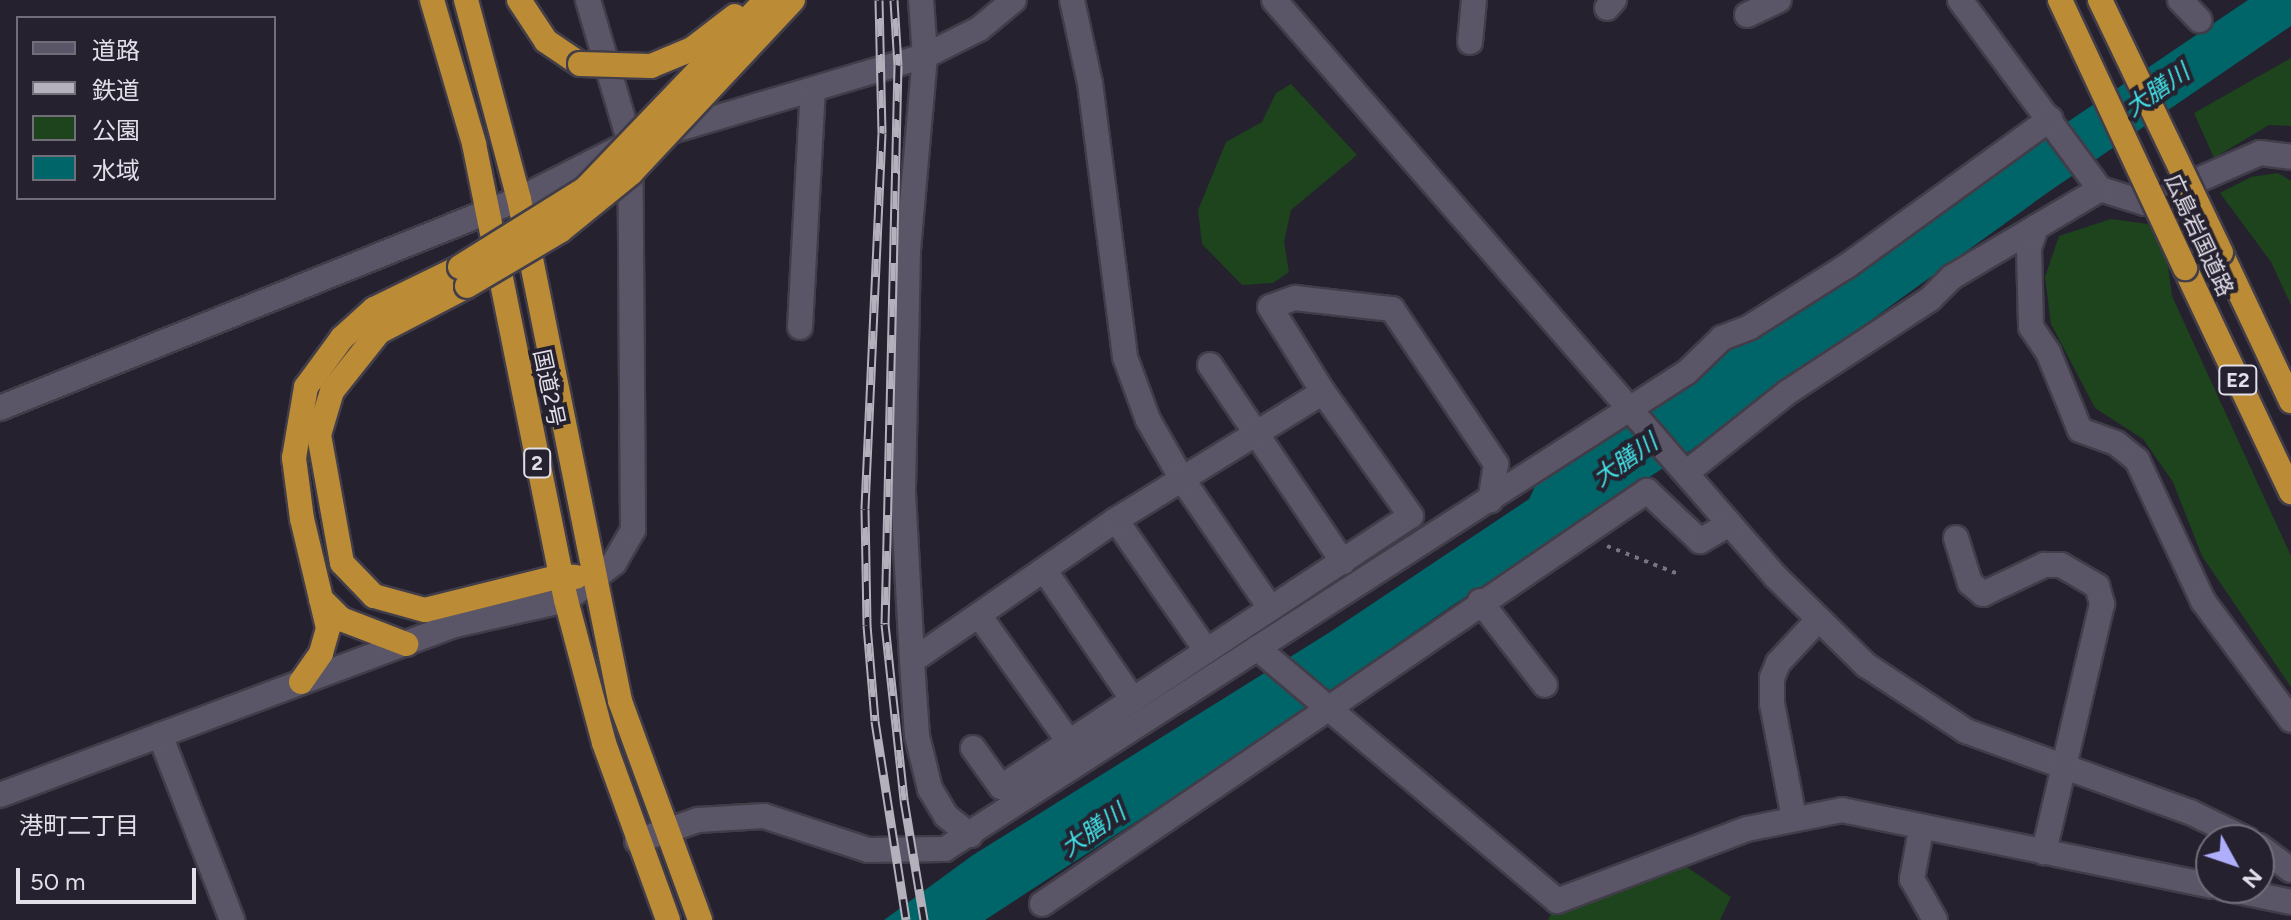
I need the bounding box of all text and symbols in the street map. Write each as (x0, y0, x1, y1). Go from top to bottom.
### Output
legend (16, 16, 276, 200)
text: 道路 (92, 36, 140, 65)
water label: 大膳川 (2119, 58, 2195, 122)
text: 鉄道 (92, 76, 140, 105)
text: 公園 (92, 116, 140, 145)
text: 水域 (92, 156, 140, 185)
street label: 広島岩国道路 (2159, 170, 2239, 300)
street label: 国道2号 (528, 347, 570, 429)
road number: E2 (2218, 364, 2258, 396)
water label: 大膳川 (1587, 428, 1663, 492)
road number: 2 (523, 447, 551, 479)
water label: 大膳川 (1055, 798, 1131, 862)
district label: 港町二丁目 (19, 812, 139, 840)
north arrow (2195, 824, 2275, 904)
scale bar (20, 852, 200, 902)
text: N (2236, 863, 2268, 894)
text: 50 m (30, 867, 86, 896)

